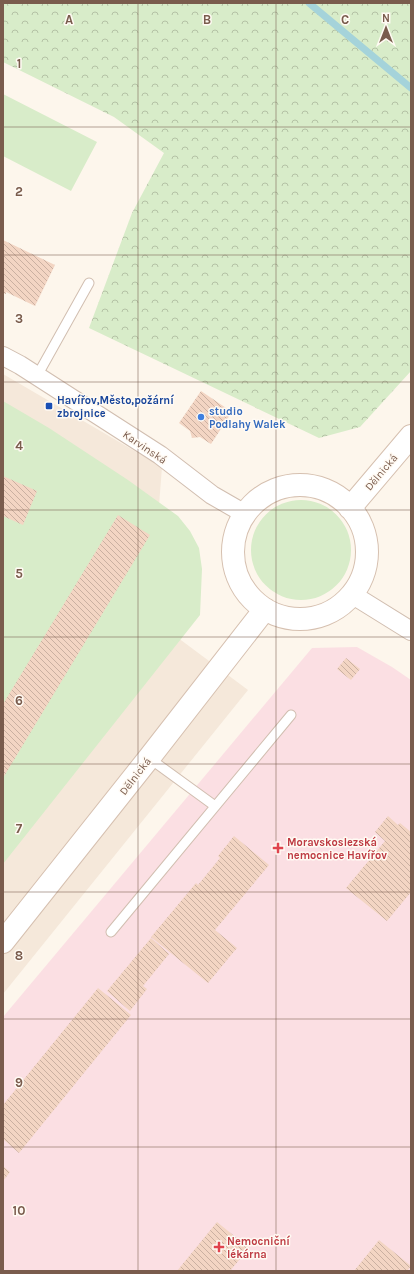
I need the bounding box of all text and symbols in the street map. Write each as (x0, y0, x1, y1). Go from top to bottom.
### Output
north arrow (366, 8, 406, 48)
text: A (65, 12, 73, 27)
text: B (203, 12, 211, 27)
text: C (341, 12, 349, 27)
text: N (382, 12, 390, 25)
text: 1 (17, 56, 21, 71)
text: 2 (15, 184, 23, 199)
text: 3 (15, 311, 23, 326)
place label: Havířov,Město,požární zbrojnice (57, 394, 174, 420)
marker: Havířov,Město,požární zbrojnice (44, 401, 54, 411)
place label: studio Podlahy Walek (209, 405, 286, 431)
marker: studio Podlahy Walek (196, 412, 206, 422)
street label: Karvinská (120, 428, 169, 467)
text: 4 (15, 438, 23, 453)
street label: Dělnická (362, 451, 400, 493)
text: 5 (15, 566, 23, 581)
text: 6 (15, 693, 23, 708)
street label: Dělnická (117, 755, 154, 798)
text: 7 (16, 821, 23, 836)
place label: Moravskoslezská nemocnice Havířov (287, 836, 387, 862)
marker: Moravskoslezská nemocnice Havířov (272, 842, 284, 854)
text: 8 (15, 948, 23, 963)
text: 9 (15, 1075, 23, 1090)
text: 10 (13, 1203, 25, 1218)
place label: Nemocniční lékárna (227, 1235, 290, 1261)
marker: Nemocniční lékárna (214, 1242, 224, 1252)

